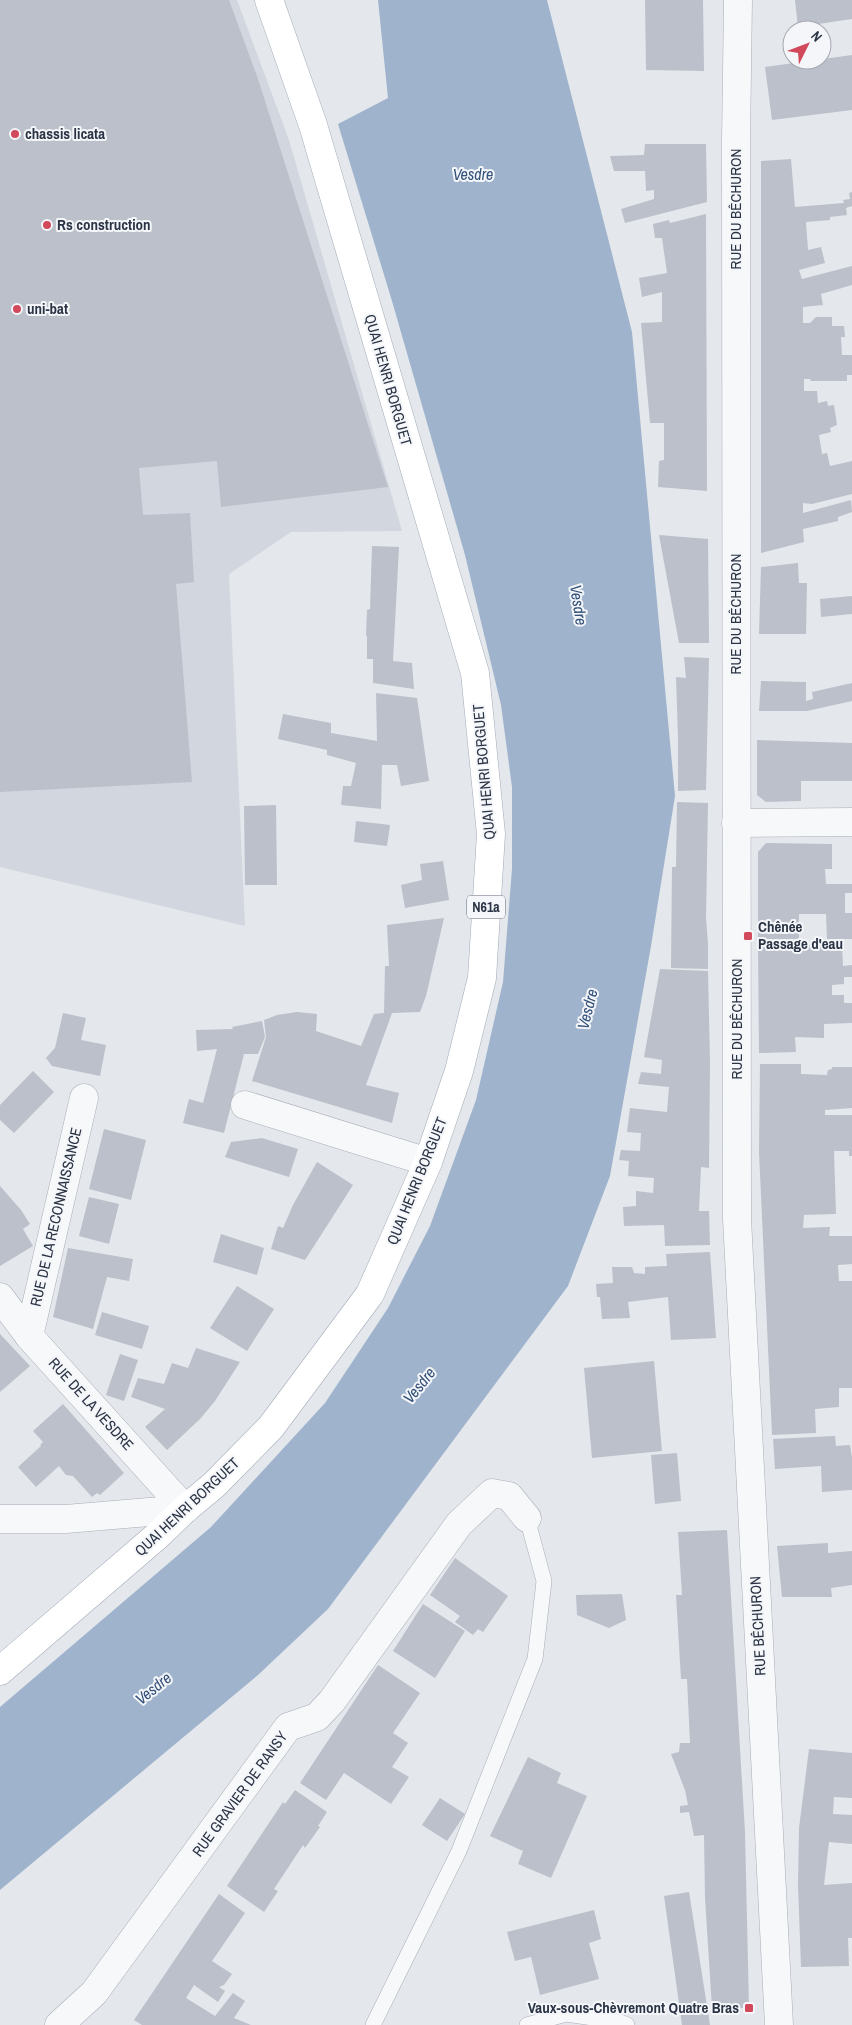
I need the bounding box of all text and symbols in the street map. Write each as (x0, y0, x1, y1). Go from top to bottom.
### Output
north arrow (782, 20, 832, 70)
text: N (807, 27, 826, 45)
place label: chassis licata (25, 123, 105, 144)
marker: chassis licata (9, 128, 21, 140)
street label: RUE DU BÊCHURON (725, 149, 746, 269)
water label: Vesdre (453, 163, 493, 185)
place label: Rs construction (57, 214, 151, 235)
marker: Rs construction (41, 219, 53, 231)
place label: uni-bat (27, 298, 68, 319)
marker: uni-bat (11, 303, 23, 315)
street label: QUAI HENRI BORGUET (360, 312, 417, 449)
street label: RUE DU BÊCHURON (725, 554, 746, 674)
water label: Vesdre (565, 583, 593, 627)
street label: QUAI HENRI BORGUET (467, 703, 500, 841)
road number: N61a (467, 896, 505, 919)
place label: Chênée Passage d'eau (758, 916, 843, 954)
marker: Chênée Passage d'eau (742, 930, 754, 942)
street label: RUE DU BÊCHURON (726, 959, 747, 1079)
water label: Vesdre (571, 987, 603, 1031)
street label: QUAI HENRI BORGUET (381, 1113, 452, 1248)
street label: RUE DE LA RECONNAISSANCE (25, 1125, 86, 1308)
street label: RUE DE LA VESDRE (44, 1353, 139, 1455)
water label: Vesdre (398, 1362, 440, 1408)
street label: QUAI HENRI BORGUET (130, 1452, 244, 1561)
street label: RUE BÊCHURON (744, 1576, 771, 1676)
water label: Vesdre (130, 1667, 176, 1709)
street label: RUE GRAVIER DE RANSY (187, 1726, 293, 1861)
place label: Vaux-sous-Chèvremont Quatre Bras (528, 1997, 739, 2018)
marker: Vaux-sous-Chèvremont Quatre Bras (743, 2002, 755, 2014)

